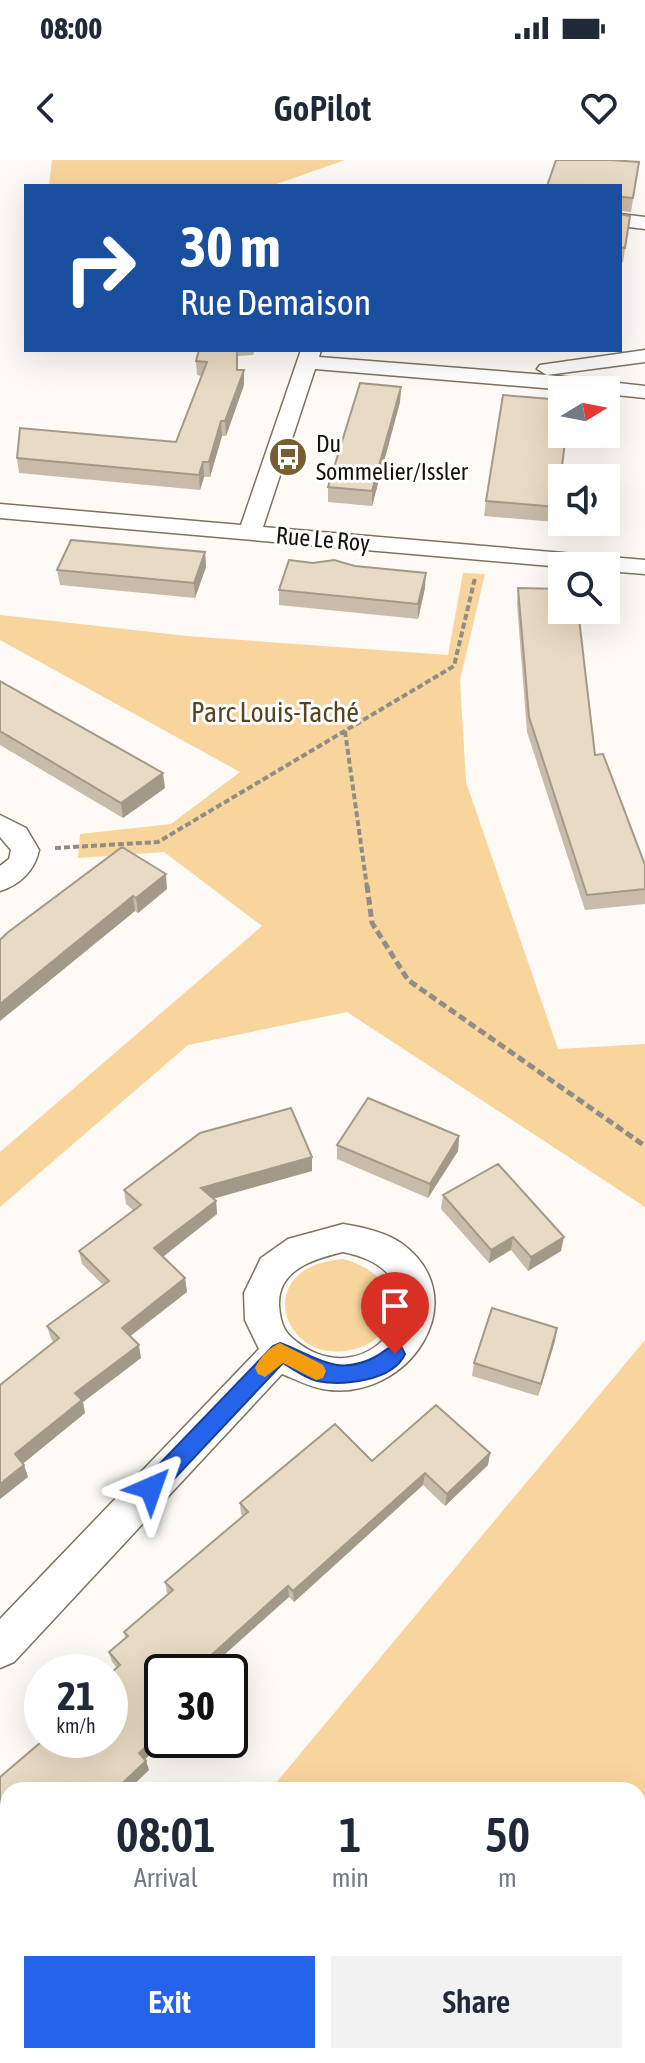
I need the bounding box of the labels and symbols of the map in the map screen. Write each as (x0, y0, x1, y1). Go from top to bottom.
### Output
north arrow (548, 376, 620, 448)
place label: Du Sommelier/Issler (316, 430, 469, 485)
bus stop icon: Du Sommelier/Issler (267, 436, 309, 478)
street label: Rue Le Roy (275, 521, 371, 557)
park label: Parc Louis-Taché (191, 696, 359, 728)
pin (361, 1272, 429, 1354)
position arrow (109, 1446, 193, 1530)
speed limit sign: 30 (144, 1654, 248, 1758)

